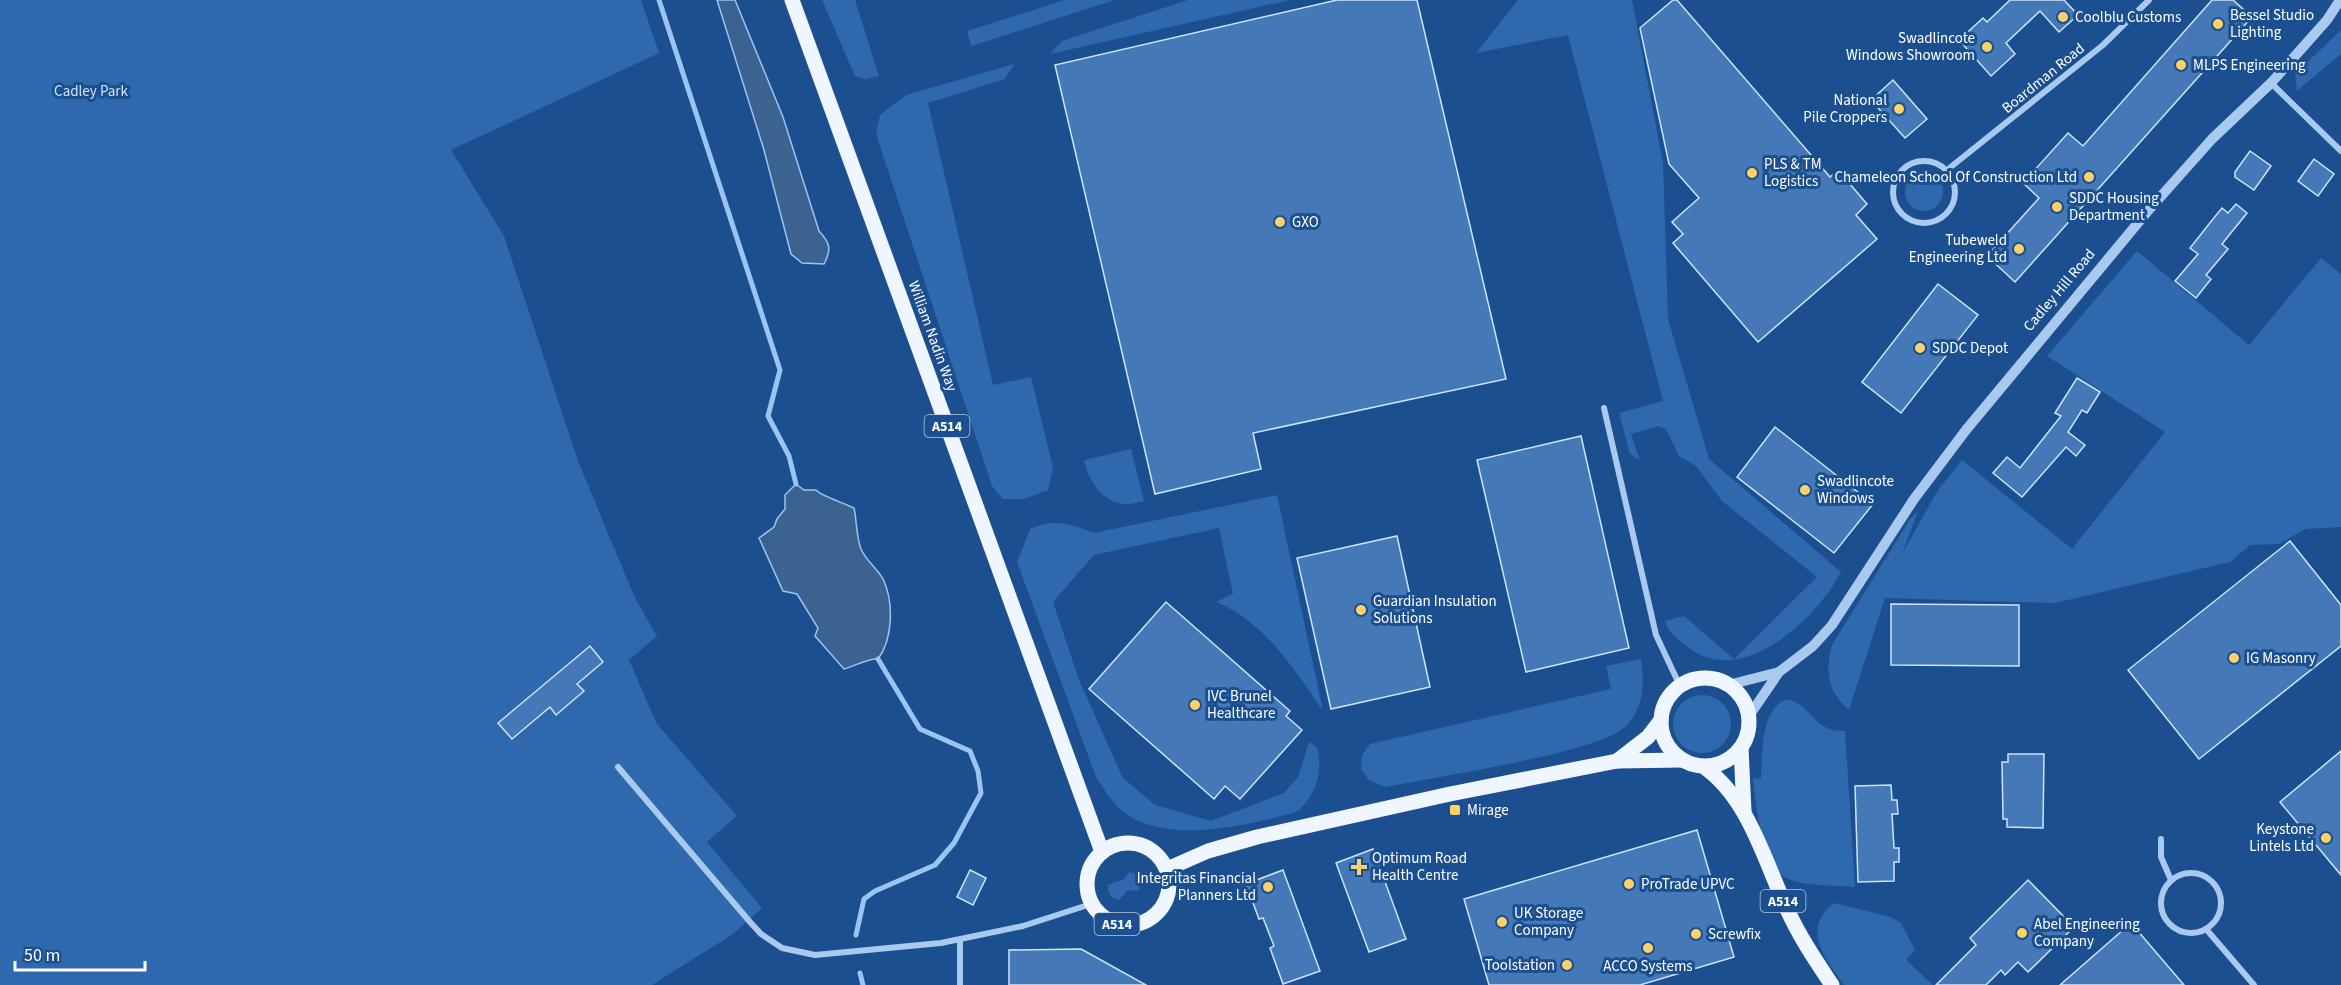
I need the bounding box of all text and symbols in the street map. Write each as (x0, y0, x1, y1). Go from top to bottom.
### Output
place label: Bessel Studio Lighting (2230, 5, 2314, 43)
place label: Coolblu Customs (2075, 7, 2181, 28)
marker: Coolblu Customs (2056, 10, 2070, 24)
marker: Bessel Studio Lighting (2211, 17, 2225, 31)
place label: Swadlincote Windows Showroom (1846, 28, 1975, 66)
street label: Boardman Road (1997, 38, 2089, 118)
marker: Swadlincote Windows Showroom (1980, 40, 1994, 54)
place label: MLPS Engineering (2193, 55, 2306, 76)
marker: MLPS Engineering (2174, 58, 2188, 72)
park label: Cadley Park (54, 81, 128, 102)
place label: National Pile Croppers (1803, 90, 1887, 128)
marker: National Pile Croppers (1892, 102, 1906, 116)
place label: PLS & TM Logistics (1764, 154, 1822, 192)
marker: PLS & TM Logistics (1745, 166, 1759, 180)
place label: Chameleon School Of Construction Ltd (1835, 167, 2077, 188)
marker: Chameleon School Of Construction Ltd (2082, 170, 2096, 184)
place label: SDDC Housing Department (2069, 188, 2159, 226)
marker: SDDC Housing Department (2050, 200, 2064, 214)
place label: GXO (1292, 212, 1319, 233)
marker: GXO (1273, 215, 1287, 229)
place label: Tubeweld Engineering Ltd (1909, 230, 2007, 268)
marker: Tubeweld Engineering Ltd (2012, 242, 2026, 256)
street label: Cadley Hill Road (2019, 244, 2100, 336)
street label: William Nadin Way (903, 278, 962, 394)
place label: SDDC Depot (1932, 338, 2008, 359)
marker: SDDC Depot (1913, 341, 1927, 355)
road number: A514 (924, 415, 970, 437)
place label: Swadlincote Windows (1817, 471, 1894, 509)
marker: Swadlincote Windows (1798, 483, 1812, 497)
place label: Guardian Insulation Solutions (1373, 591, 1497, 629)
marker: Guardian Insulation Solutions (1354, 603, 1368, 617)
place label: IG Masonry (2246, 648, 2316, 669)
marker: IG Masonry (2227, 651, 2241, 665)
place label: IVC Brunel Healthcare (1207, 686, 1275, 724)
marker: IVC Brunel Healthcare (1188, 698, 1202, 712)
place label: Mirage (1467, 800, 1509, 821)
marker: Mirage (1448, 803, 1462, 817)
place label: Keystone Lintels Ltd (2249, 819, 2314, 857)
marker: Keystone Lintels Ltd (2319, 831, 2333, 845)
place label: Optimum Road Health Centre (1372, 848, 1467, 886)
marker: Optimum Road Health Centre (1350, 858, 1368, 876)
place label: Integritas Financial Planners Ltd (1137, 868, 1256, 906)
place label: ProTrade UPVC (1641, 874, 1735, 895)
marker: ProTrade UPVC (1622, 877, 1636, 891)
marker: Integritas Financial Planners Ltd (1261, 880, 1275, 894)
road number: A514 (1760, 890, 1806, 912)
place label: UK Storage Company (1514, 903, 1583, 941)
road number: A514 (1094, 913, 1140, 935)
place label: Abel Engineering Company (2034, 914, 2140, 952)
marker: UK Storage Company (1495, 915, 1509, 929)
place label: Screwfix (1708, 924, 1761, 945)
marker: Abel Engineering Company (2015, 926, 2029, 940)
marker: Screwfix (1689, 927, 1703, 941)
scale bar (15, 934, 146, 972)
marker: ACCO Systems (1641, 941, 1655, 955)
text: 50 m (24, 943, 60, 968)
place label: Toolstation (1485, 955, 1555, 976)
place label: ACCO Systems (1603, 956, 1693, 977)
marker: Toolstation (1560, 958, 1574, 972)

